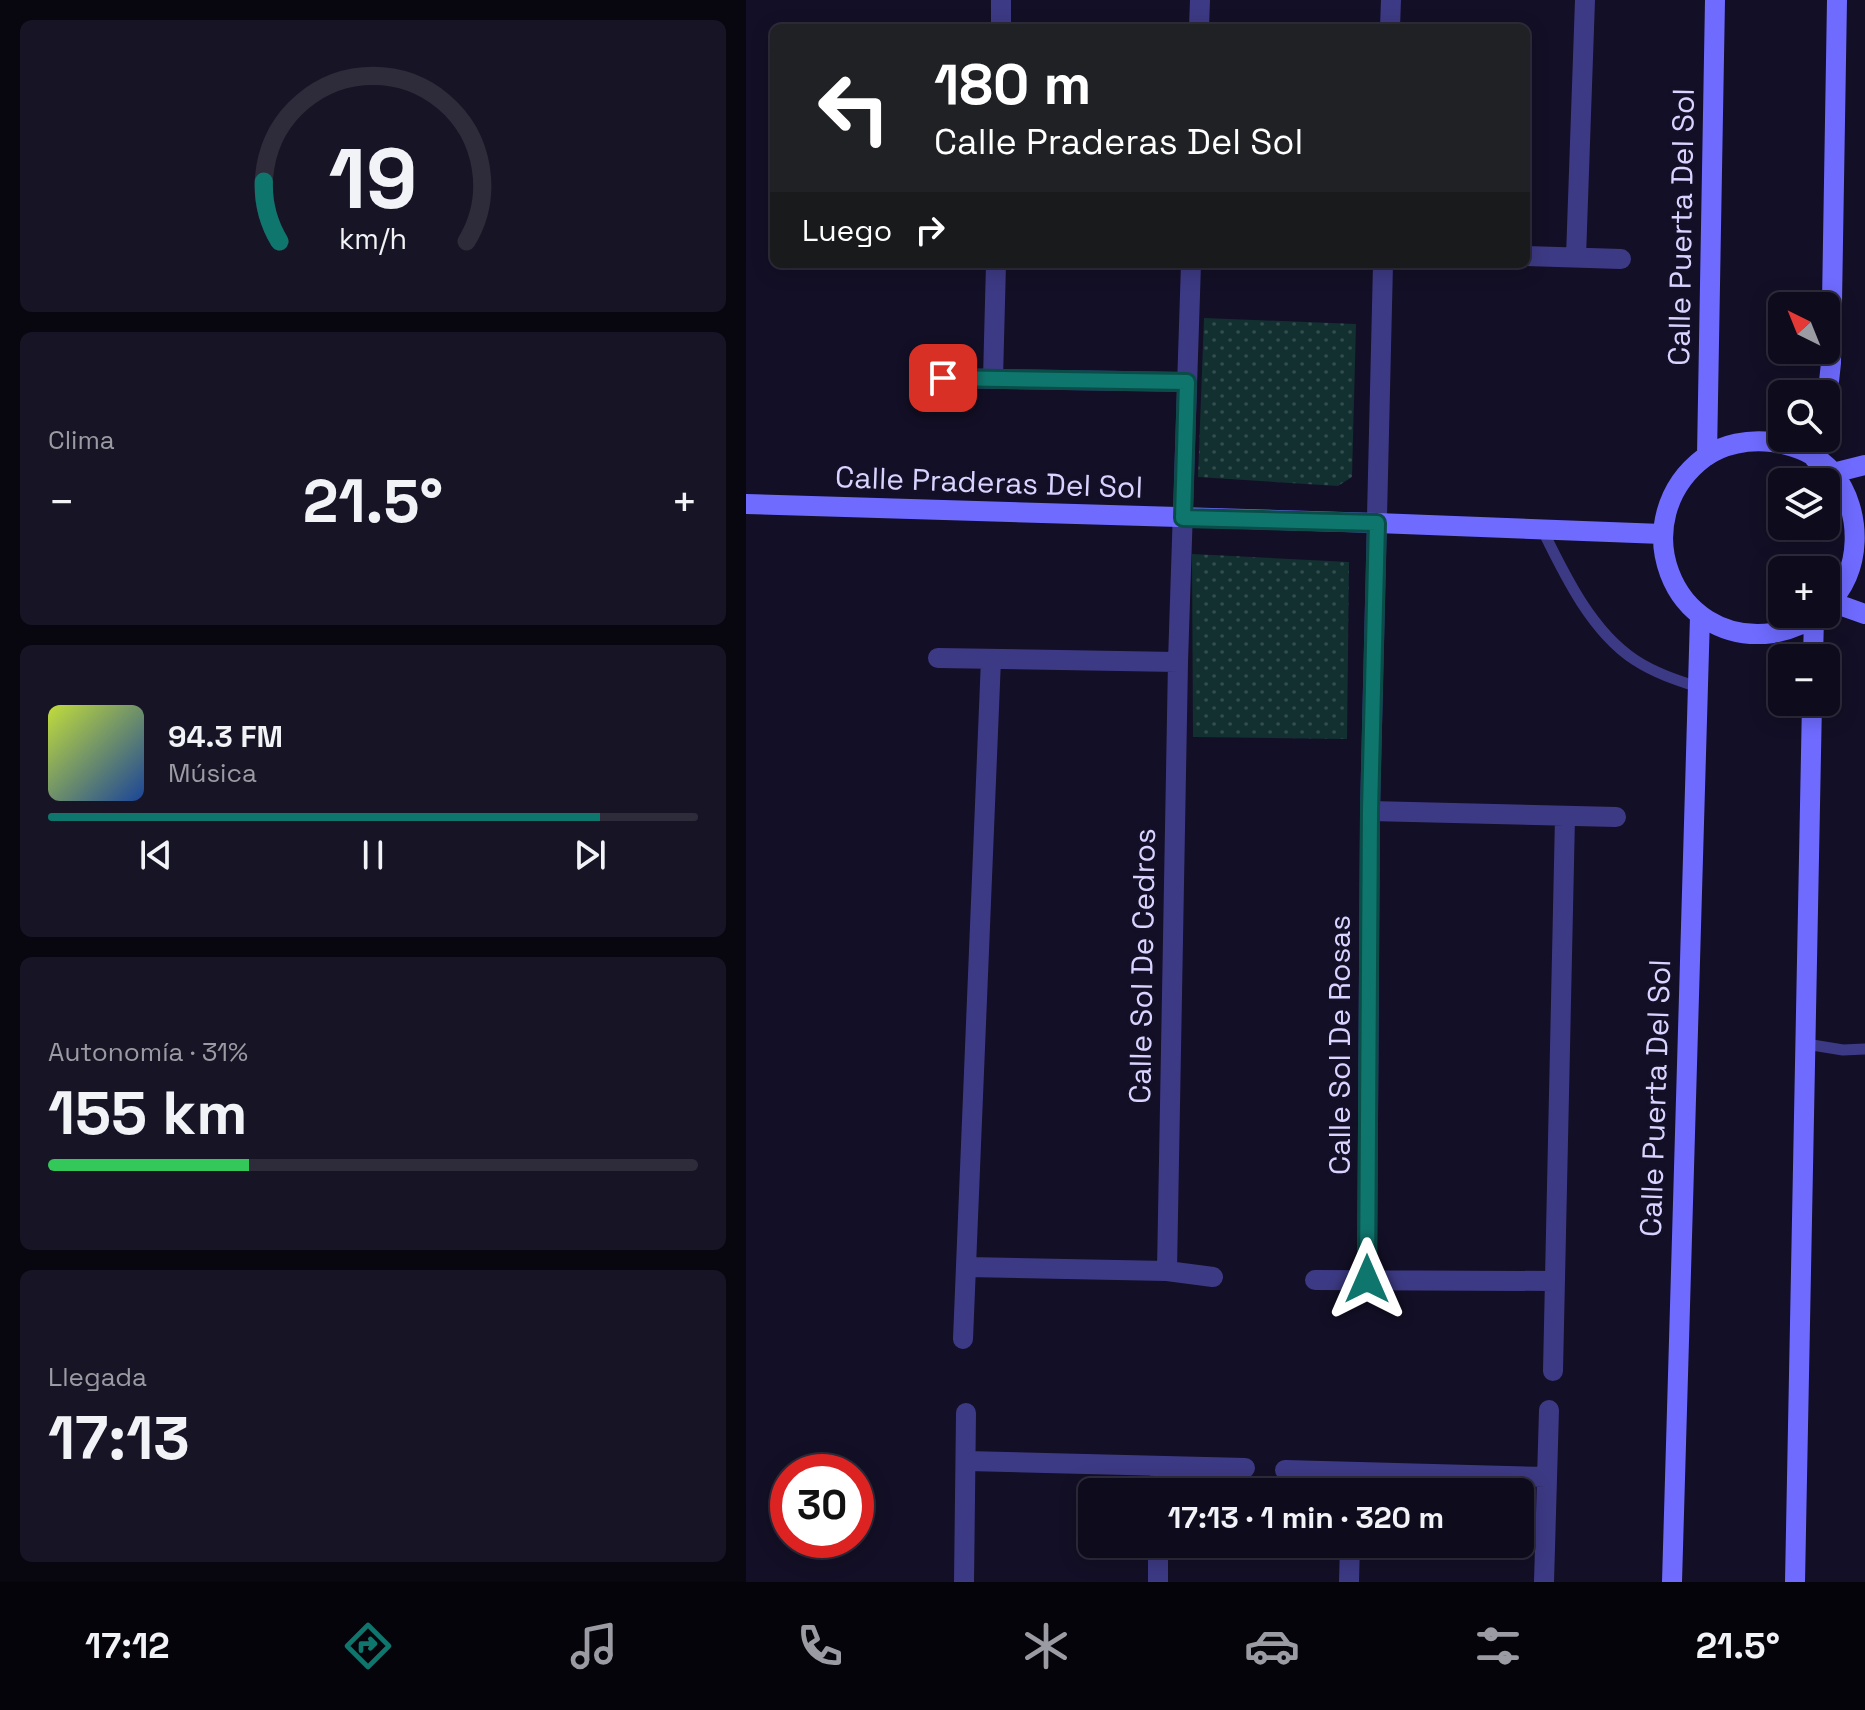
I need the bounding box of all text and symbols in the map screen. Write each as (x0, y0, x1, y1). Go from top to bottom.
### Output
text: 180 m (934, 49, 1091, 120)
icon: left (802, 56, 906, 160)
street label: Calle Puerta Del Sol (1659, 88, 1703, 366)
text: Calle Praderas Del Sol (934, 119, 1303, 165)
text: 19 (328, 126, 418, 232)
icon: right (908, 208, 952, 252)
text: Luego (802, 211, 892, 250)
text: km/h (339, 221, 407, 257)
north arrow (1768, 292, 1840, 364)
map controls (1768, 292, 1840, 716)
pin (909, 344, 977, 412)
icon: arrive (921, 356, 965, 400)
button: search (1768, 380, 1840, 452)
text: Clima (48, 423, 115, 457)
street label: Calle Praderas Del Sol (834, 457, 1144, 507)
text: 21.5° (303, 463, 443, 540)
button: layers (1768, 468, 1840, 540)
text: − (48, 474, 75, 530)
text: + (671, 474, 698, 530)
button: + (1768, 556, 1840, 628)
button: − (1768, 644, 1840, 716)
text: 94.3 FM (168, 717, 283, 756)
text: Música (168, 756, 257, 790)
street label: Calle Sol De Cedros (1120, 828, 1164, 1104)
icon: previous (134, 833, 178, 877)
icon: pause (351, 833, 395, 877)
icon: next (568, 833, 612, 877)
street label: Calle Sol De Rosas (1320, 915, 1359, 1175)
street label: Calle Puerta Del Sol (1631, 959, 1679, 1237)
text: Autonomía · 31% (48, 1035, 248, 1069)
text: 155 km (48, 1075, 247, 1152)
position arrow (1325, 1237, 1409, 1321)
text: Llegada (48, 1360, 147, 1394)
text: 17:13 (48, 1400, 190, 1477)
speed limit sign: 30 (770, 1454, 874, 1558)
text: 17:13 · 1 min · 320 m (1168, 1498, 1444, 1537)
icon: directions (340, 1618, 396, 1674)
icon: music (566, 1618, 622, 1674)
icon: phone (792, 1618, 848, 1674)
icon: climate (1018, 1618, 1074, 1674)
icon: car (1244, 1618, 1300, 1674)
icon: filters (1470, 1618, 1526, 1674)
text: 17:12 (85, 1623, 170, 1669)
text: 21.5° (1696, 1623, 1780, 1669)

